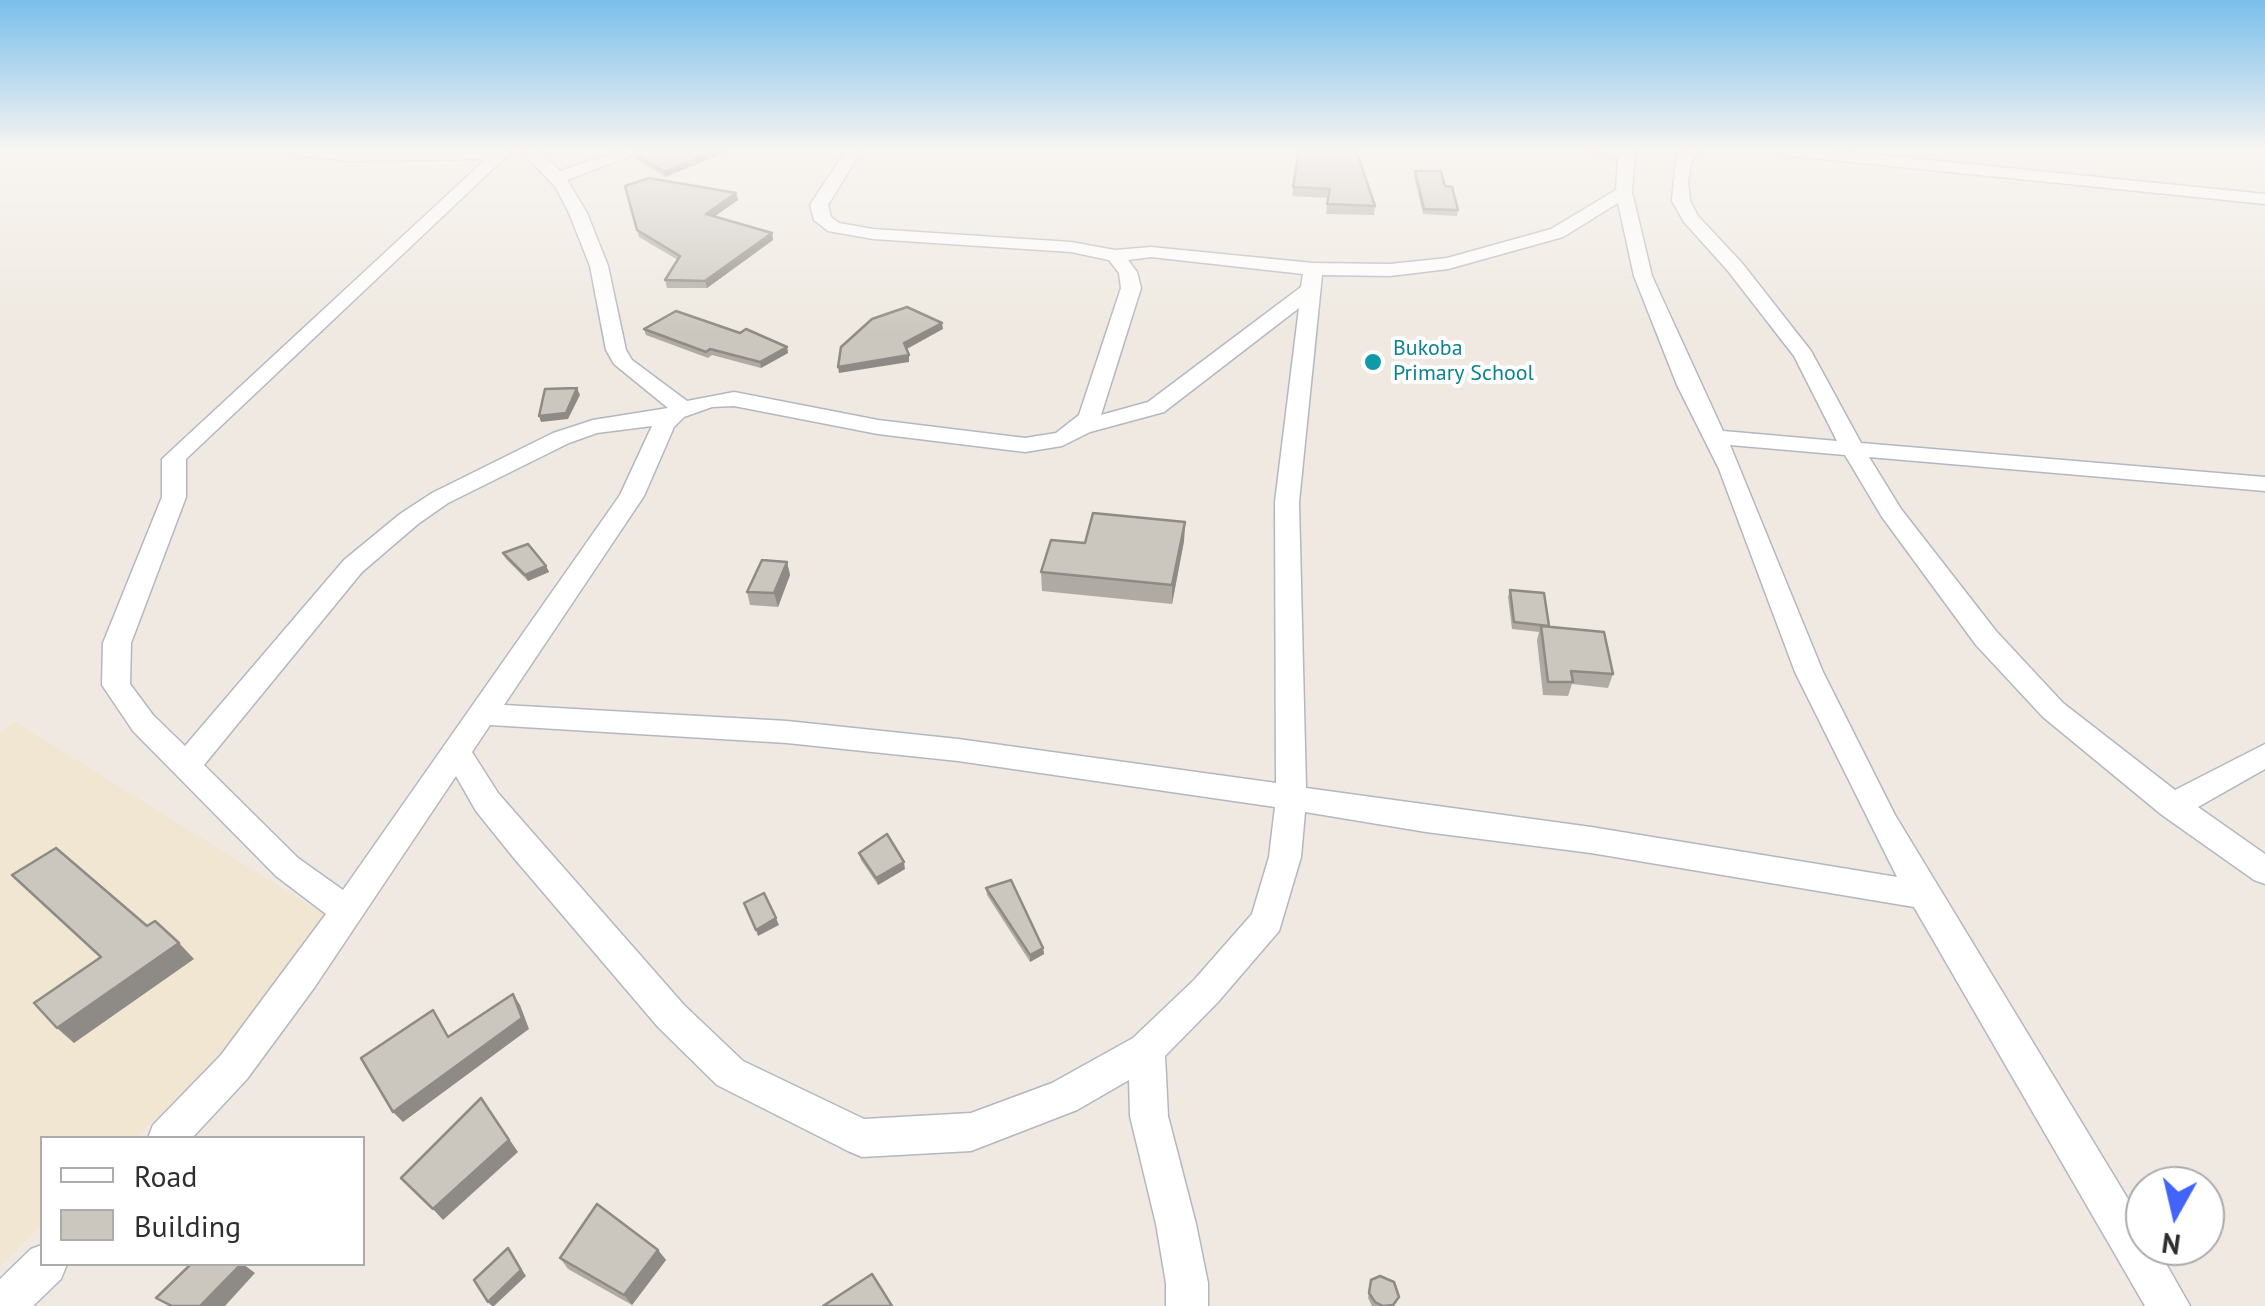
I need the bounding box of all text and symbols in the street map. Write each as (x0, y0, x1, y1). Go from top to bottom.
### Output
place label: Bukoba Primary School (1393, 336, 1534, 388)
marker: Bukoba Primary School (1362, 351, 1384, 373)
legend (40, 1136, 365, 1266)
text: Road (134, 1156, 198, 1195)
north arrow (2125, 1166, 2225, 1266)
text: Building (134, 1206, 241, 1245)
text: N (2159, 1225, 2183, 1264)

